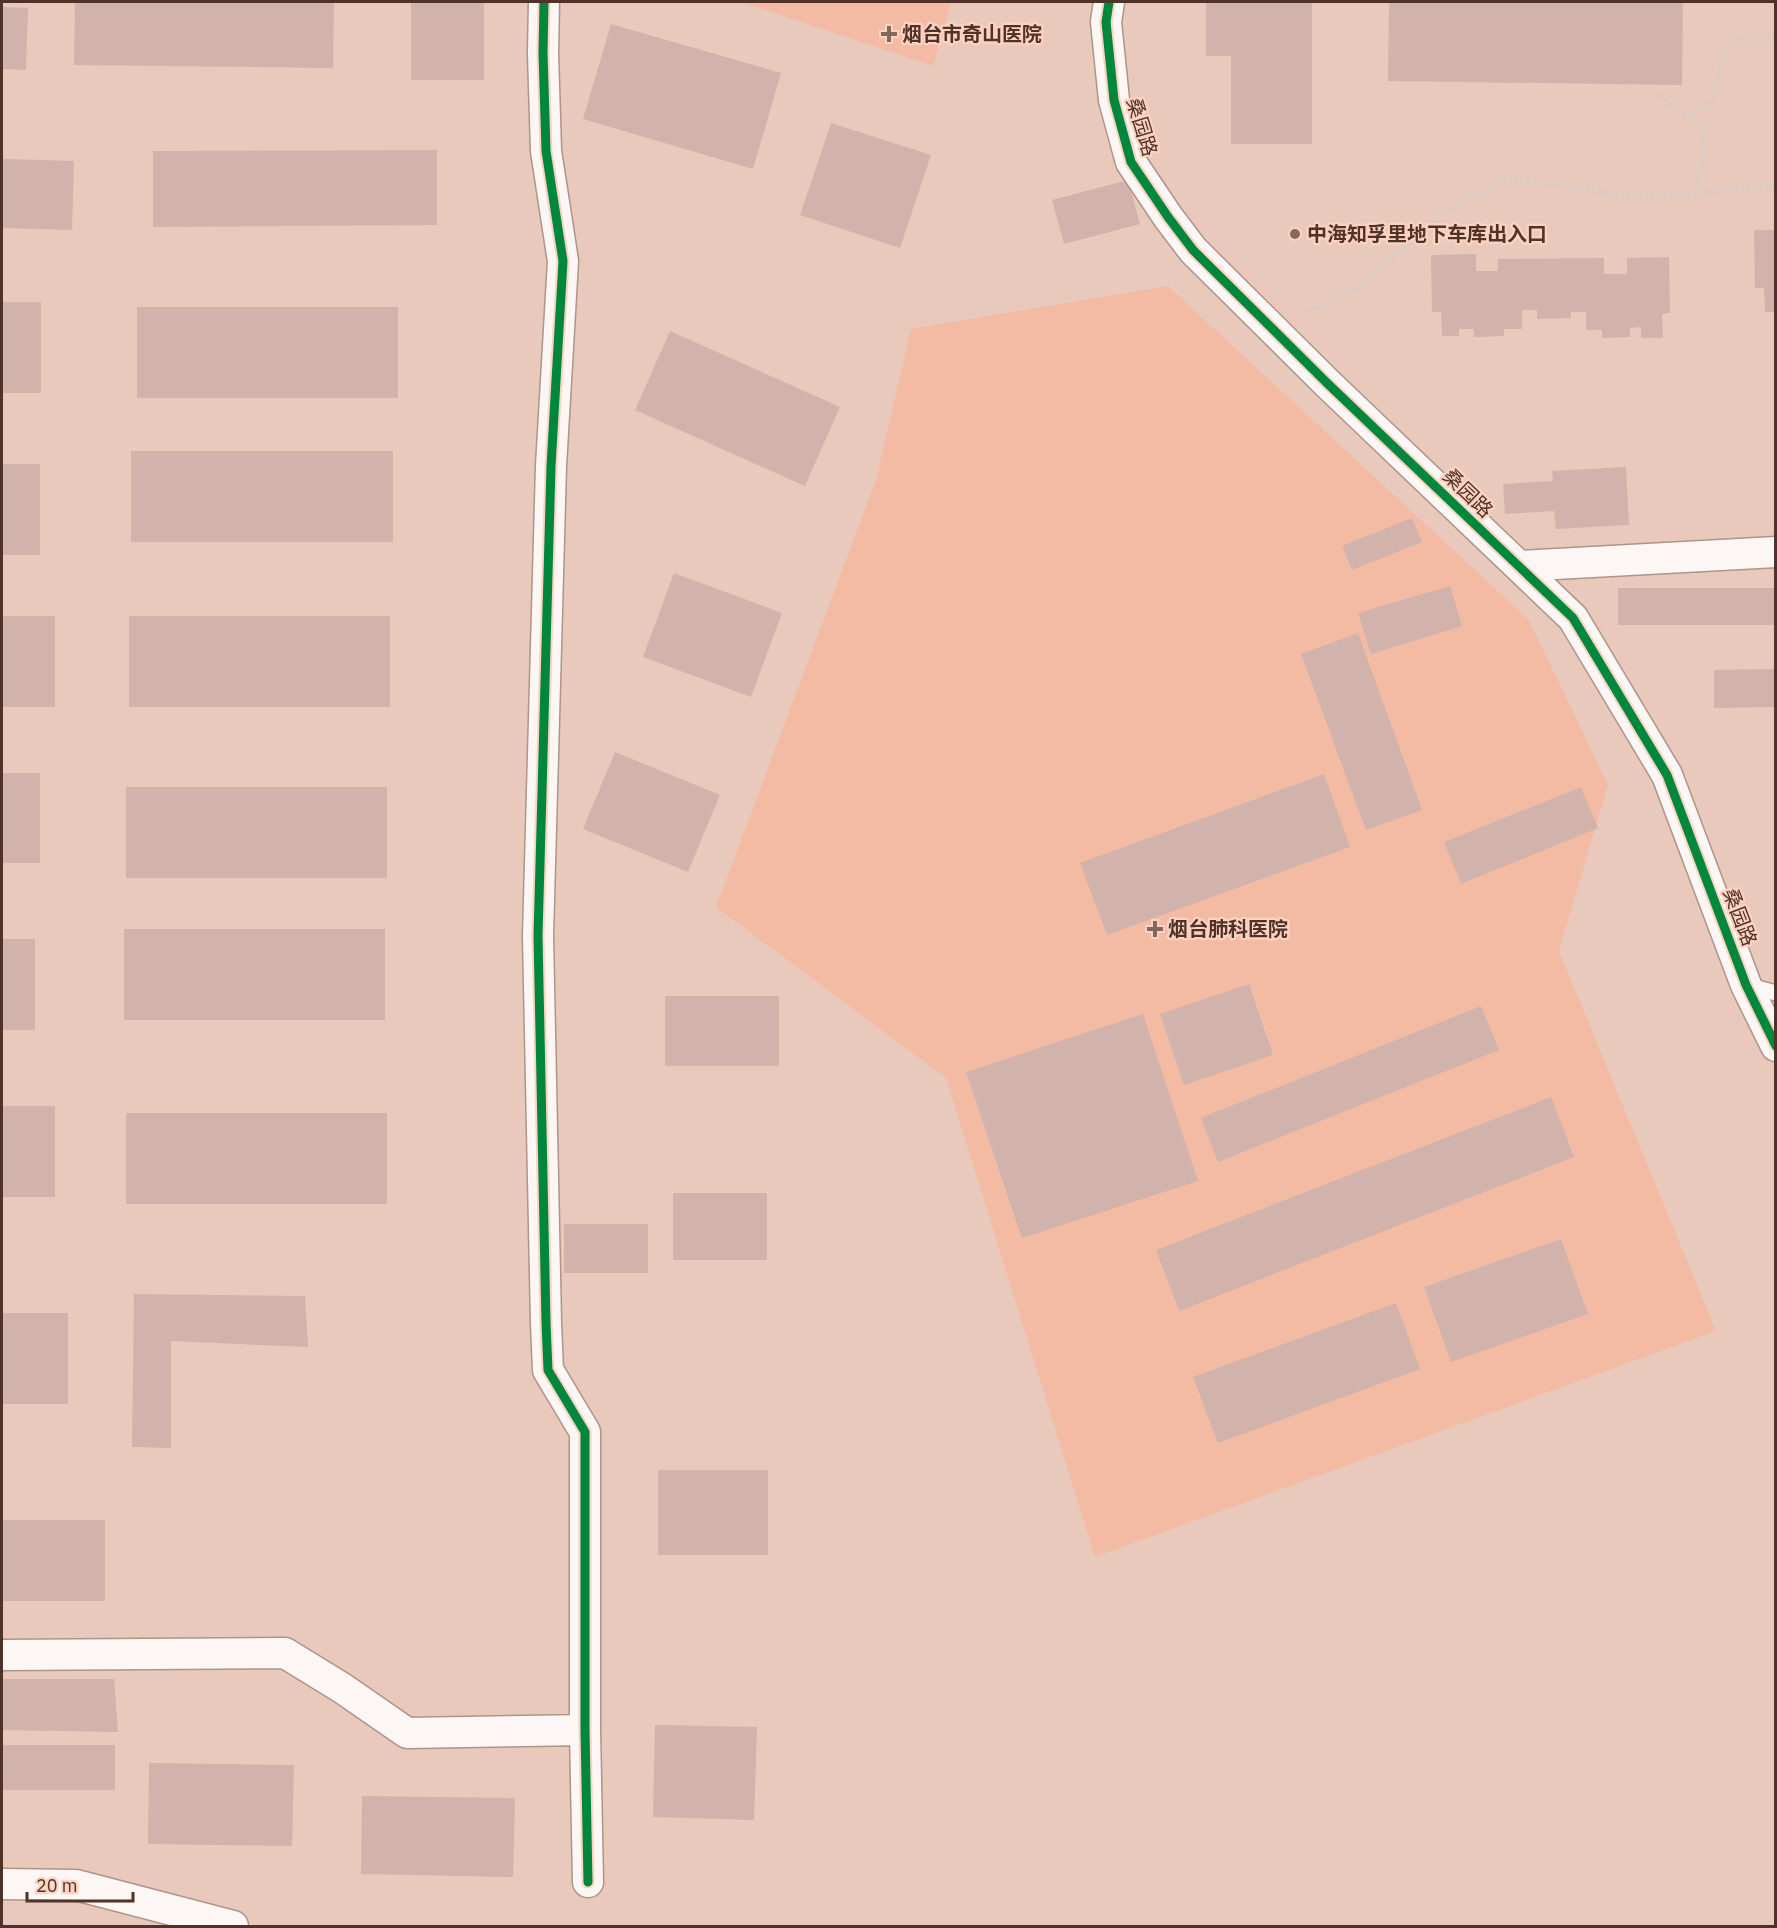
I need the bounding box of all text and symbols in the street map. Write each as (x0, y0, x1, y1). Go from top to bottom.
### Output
place label: 烟台市奇山医院 (902, 20, 1042, 47)
marker: 烟台市奇山医院 (880, 25, 898, 43)
street label: 桑园路 (1121, 94, 1164, 159)
place label: 中海知孚里地下车库出入口 (1307, 220, 1547, 247)
marker: 中海知孚里地下车库出入口 (1288, 227, 1302, 241)
street label: 桑园路 (1437, 462, 1499, 523)
street label: 桑园路 (1717, 884, 1764, 950)
place label: 烟台肺科医院 (1168, 915, 1288, 942)
marker: 烟台肺科医院 (1146, 920, 1164, 938)
scale bar (27, 1865, 134, 1903)
text: 20 m (36, 1874, 78, 1897)

